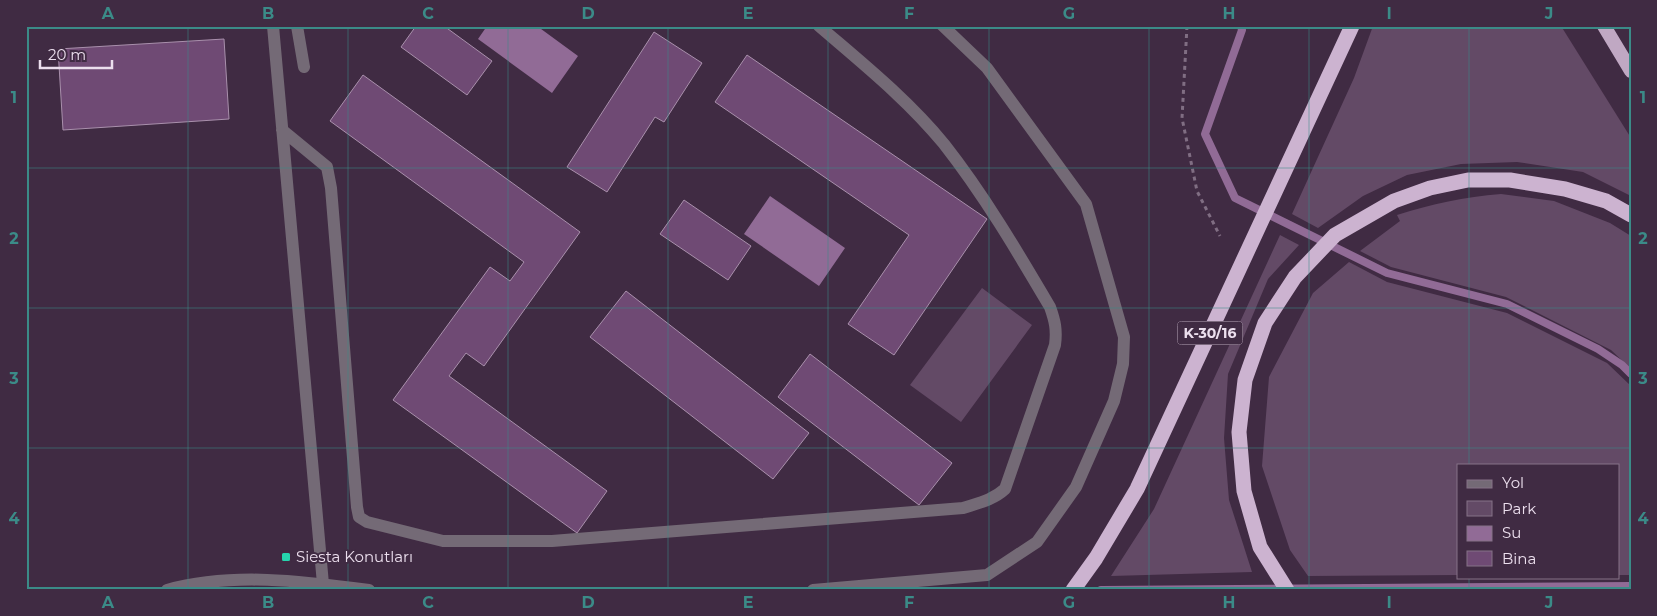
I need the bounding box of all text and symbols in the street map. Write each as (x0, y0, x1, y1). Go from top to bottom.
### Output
text: A (101, 4, 115, 23)
text: B (262, 4, 274, 23)
text: C (422, 4, 434, 23)
text: D (581, 4, 595, 23)
text: E (743, 4, 753, 23)
text: F (904, 4, 914, 23)
text: G (1063, 4, 1075, 23)
text: H (1223, 4, 1235, 23)
text: I (1386, 4, 1392, 23)
text: J (1544, 4, 1553, 23)
scale bar (40, 38, 112, 70)
text: 20 m (48, 45, 86, 64)
text: 1 (11, 88, 17, 107)
text: 1 (1640, 88, 1646, 107)
text: 2 (9, 229, 19, 248)
text: 2 (1638, 229, 1648, 248)
road number: K-30/16 (1178, 322, 1242, 344)
text: 3 (8, 369, 19, 388)
text: 3 (1637, 369, 1648, 388)
legend (1457, 464, 1620, 578)
text: Yol (1502, 473, 1524, 492)
text: Park (1502, 499, 1536, 518)
text: 4 (8, 509, 20, 528)
text: 4 (1637, 509, 1649, 528)
text: Su (1502, 523, 1521, 542)
place label: Siesta Konutları (296, 547, 413, 566)
text: Bina (1502, 549, 1536, 568)
marker: Siesta Konutları (280, 551, 292, 563)
text: A (101, 593, 115, 612)
text: B (262, 593, 274, 612)
text: C (422, 593, 434, 612)
text: D (581, 593, 595, 612)
text: E (743, 593, 753, 612)
text: F (904, 593, 914, 612)
text: G (1063, 593, 1075, 612)
text: H (1223, 593, 1235, 612)
text: I (1386, 593, 1392, 612)
text: J (1544, 593, 1553, 612)

